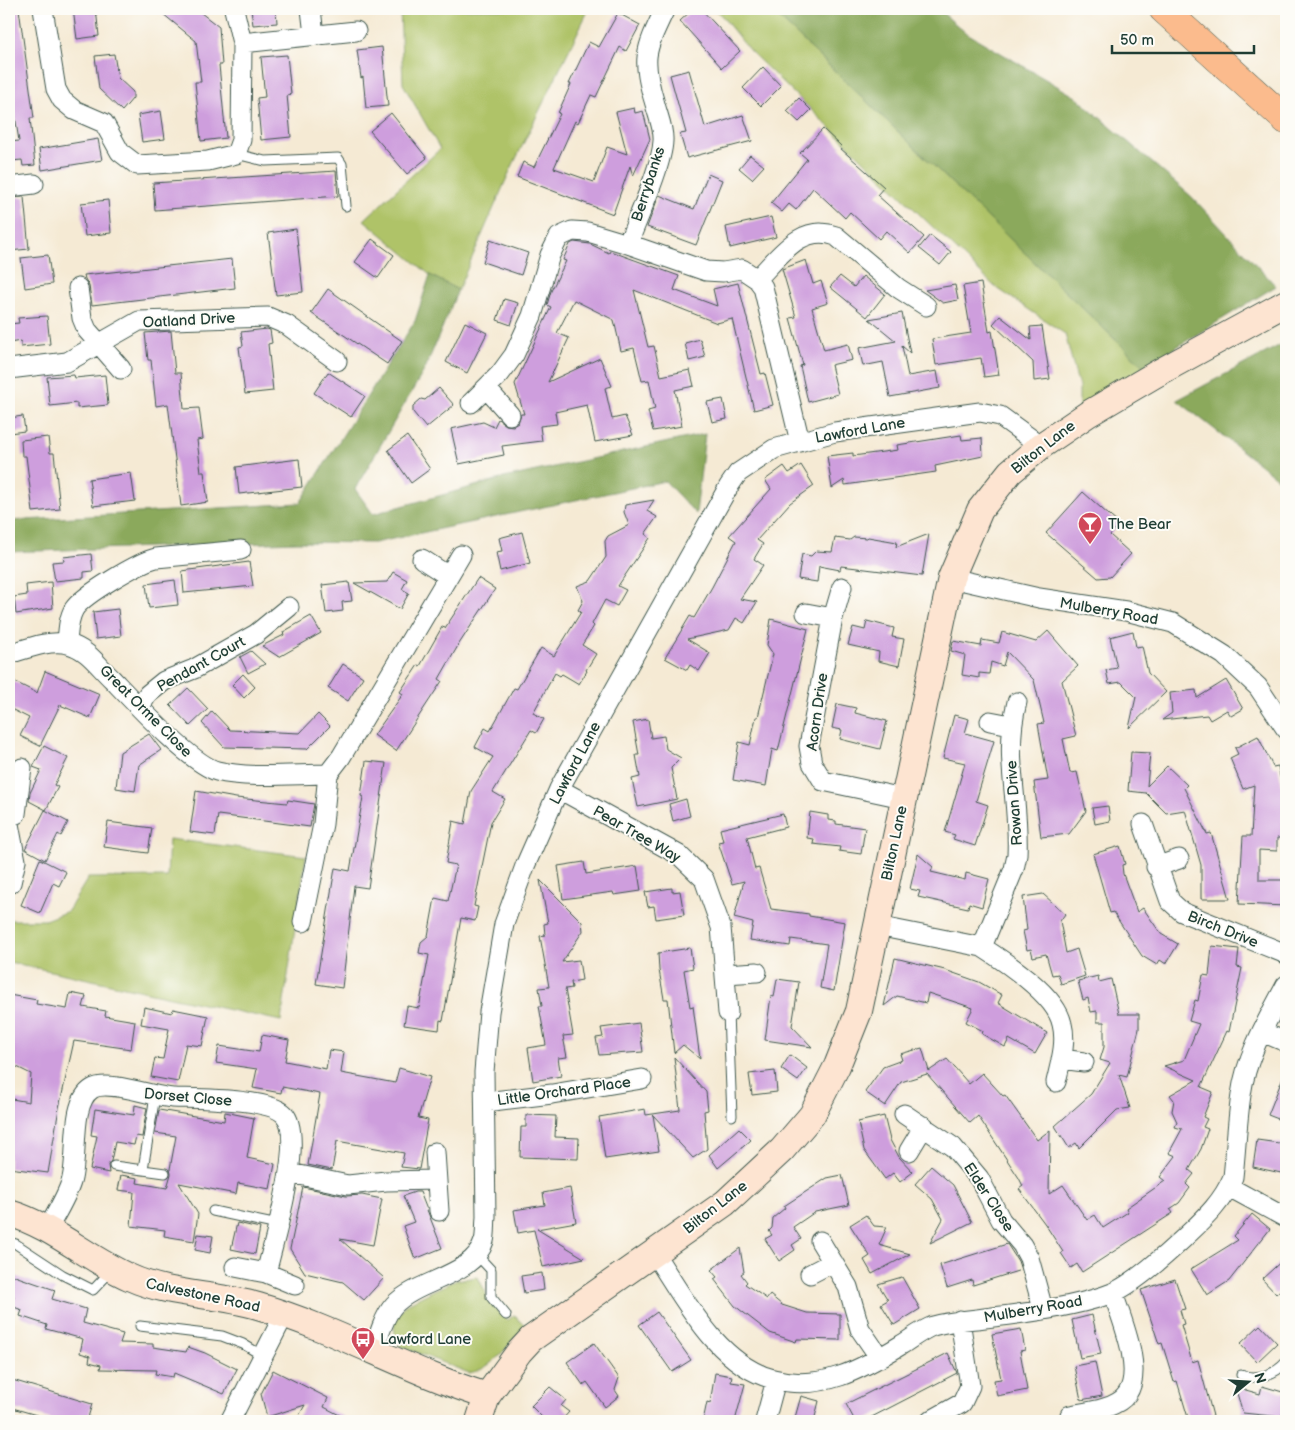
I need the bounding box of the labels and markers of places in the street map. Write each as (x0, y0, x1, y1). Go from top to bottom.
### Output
bar icon: The Bear (1077, 511, 1103, 545)
place label: The Bear (1108, 515, 1172, 534)
bus stop icon: Lawford Lane (350, 1326, 376, 1360)
place label: Lawford Lane (380, 1330, 471, 1349)

